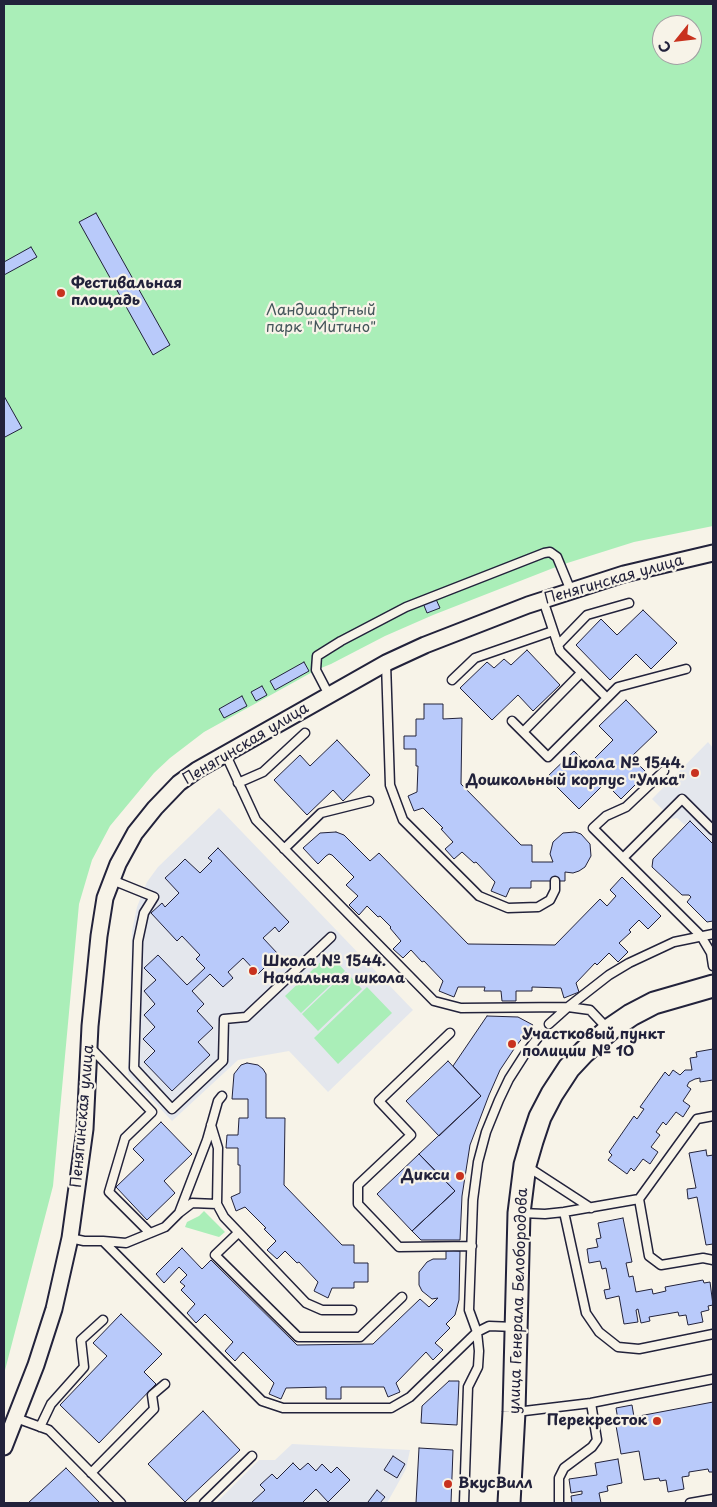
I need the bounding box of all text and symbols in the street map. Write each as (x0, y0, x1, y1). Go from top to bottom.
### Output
north arrow (652, 15, 702, 65)
text: С (653, 37, 676, 57)
place label: Фестивальная площадь (71, 275, 182, 310)
marker: Фестивальная площадь (55, 287, 67, 299)
park label: Ландшафтный парк "Митино" (266, 302, 376, 337)
street label: Пенягинская улица (542, 552, 686, 608)
street label: Пенягинская улица (180, 699, 312, 789)
place label: Школа № 1544. Дошкольный корпус "Умка" (466, 755, 685, 790)
marker: Школа № 1544. Дошкольный корпус "Умка" (689, 767, 701, 779)
place label: Школа № 1544. Начальная школа (263, 953, 405, 988)
marker: Школа № 1544. Начальная школа (247, 965, 259, 977)
place label: Участковый пункт полиции № 10 (522, 1026, 665, 1061)
marker: Участковый пункт полиции № 10 (506, 1038, 518, 1050)
street label: Пенягинская улица (68, 1044, 98, 1188)
place label: Дикси (401, 1167, 450, 1185)
marker: Дикси (454, 1170, 466, 1182)
street label: улица Генерала Белобородова (506, 1188, 532, 1414)
place label: Перекресток (547, 1412, 647, 1430)
marker: Перекресток (651, 1415, 663, 1427)
place label: ВкусВилл (458, 1475, 533, 1493)
marker: ВкусВилл (442, 1478, 454, 1490)

